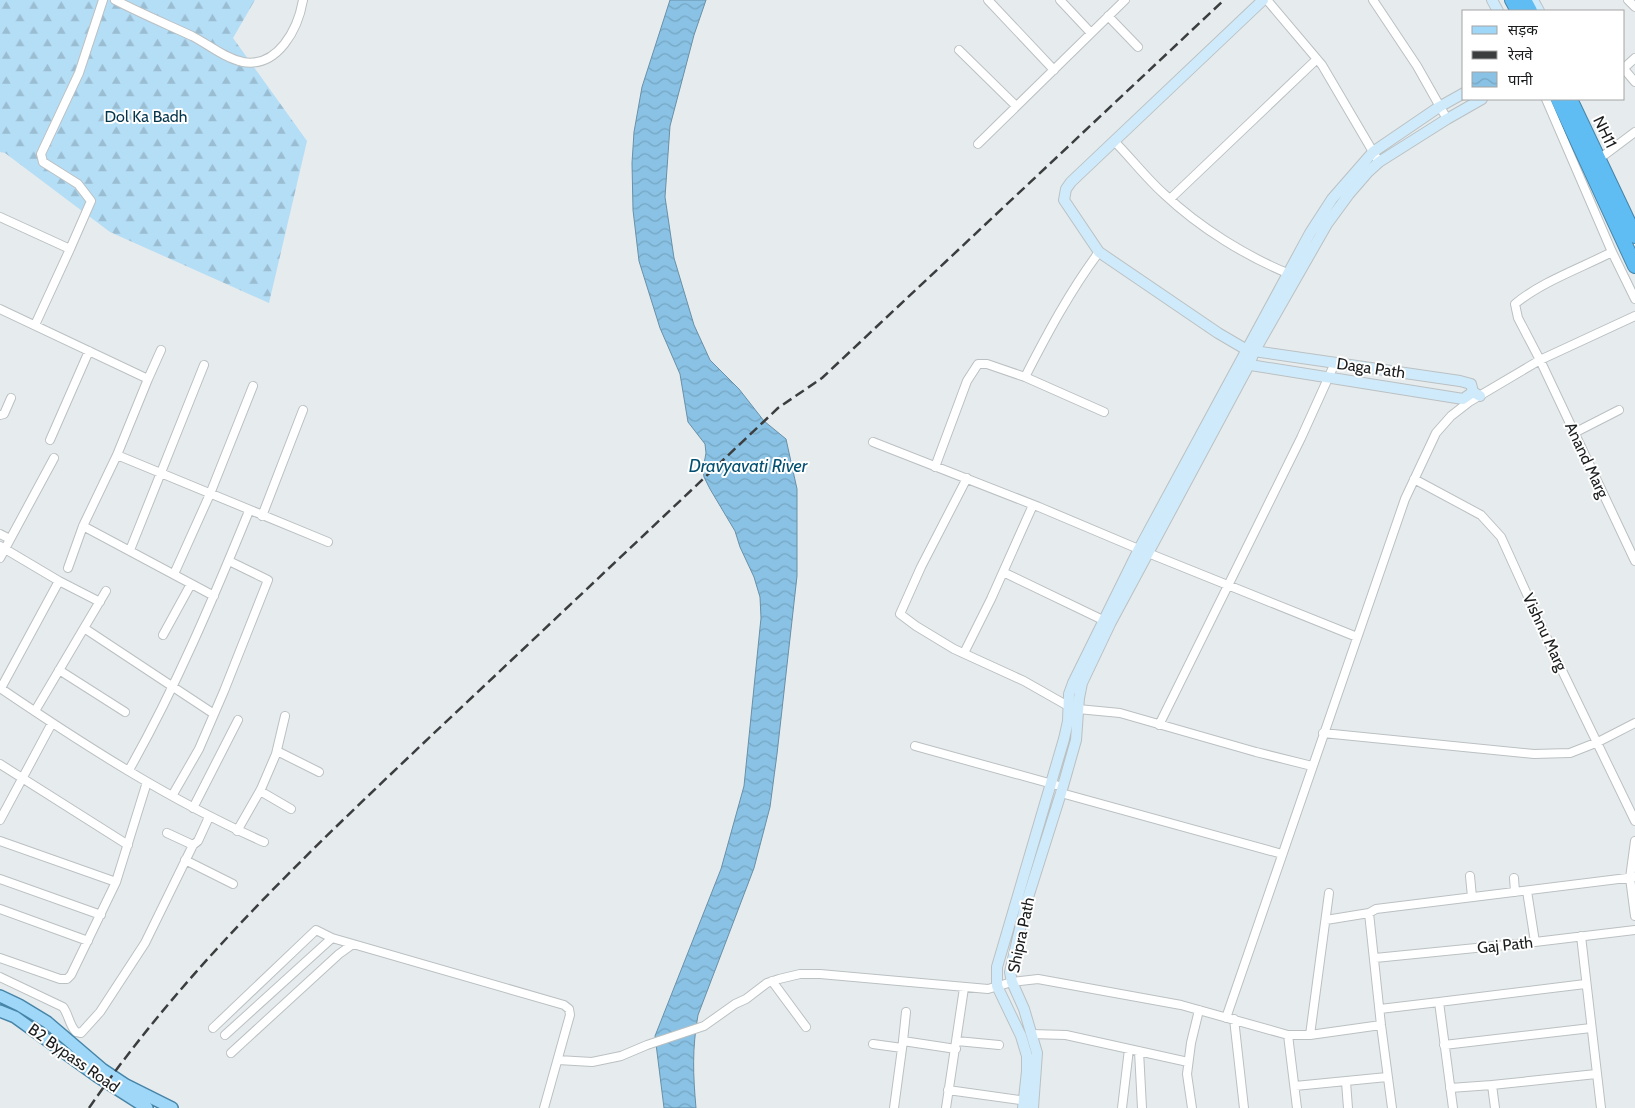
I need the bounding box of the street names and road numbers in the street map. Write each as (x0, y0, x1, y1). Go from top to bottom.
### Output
street label: NH11 (1589, 113, 1621, 151)
street label: Daga Path (1336, 354, 1406, 382)
street label: Anand Marg (1561, 419, 1613, 502)
street label: Vishnu Marg (1519, 590, 1572, 675)
street label: Shipra Path (1004, 895, 1038, 975)
street label: Gaj Path (1476, 933, 1534, 957)
street label: B2 Bypass Road (25, 1020, 123, 1096)

